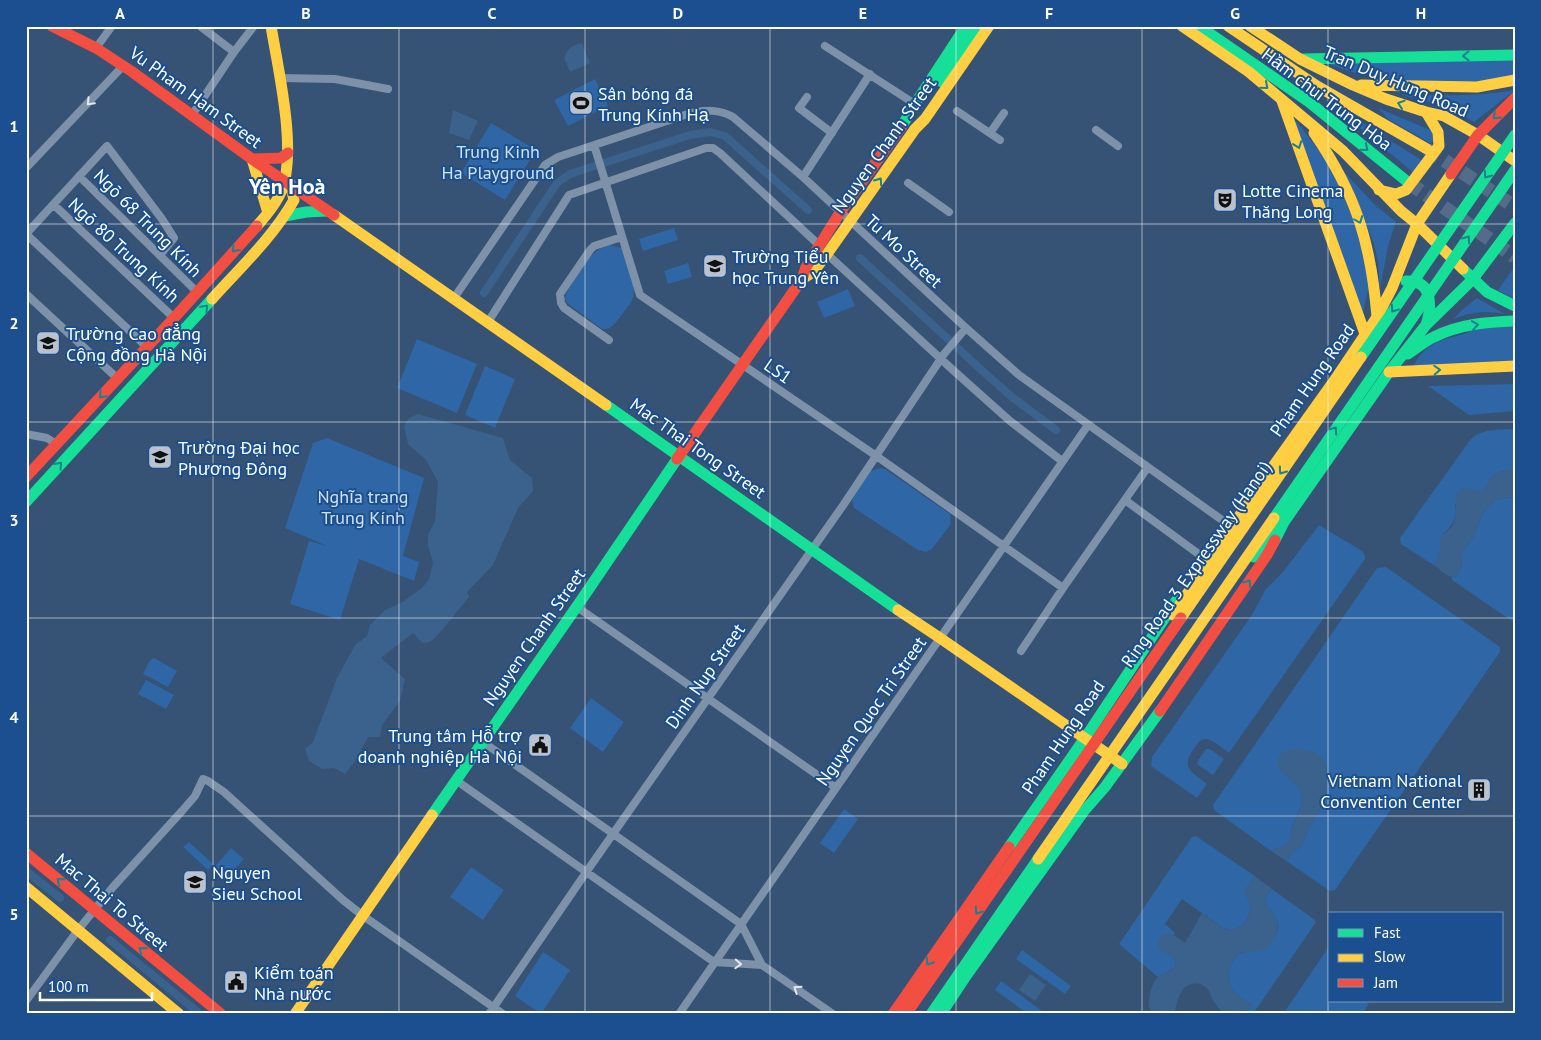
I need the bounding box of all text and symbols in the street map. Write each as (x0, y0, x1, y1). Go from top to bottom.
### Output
text: A (115, 3, 125, 23)
text: B (301, 3, 311, 23)
text: C (488, 3, 497, 23)
text: D (673, 3, 683, 23)
text: E (859, 3, 867, 23)
text: F (1045, 3, 1053, 23)
text: G (1230, 3, 1240, 23)
text: H (1416, 3, 1426, 23)
street label: Tran Duy Hung Road (1320, 40, 1472, 122)
street label: Vu Pham Ham Street (124, 41, 267, 153)
street label: Hầm chui Trung Hòa (1257, 43, 1397, 155)
one-way arrow (1462, 51, 1470, 61)
street label: Nguyen Chanh Street (827, 72, 941, 218)
one-way arrow (1260, 80, 1269, 89)
place label: Sân bóng đá Trung Kính Hạ (598, 82, 710, 126)
sports icon: Sân bóng đá Trung Kính Hạ (568, 90, 594, 116)
one-way arrow (86, 96, 95, 105)
one-way arrow (1398, 100, 1406, 110)
one-way arrow (1493, 110, 1502, 119)
text: 1 (9, 116, 19, 136)
park label: Trung Kinh Ha Playground (442, 140, 554, 184)
one-way arrow (1292, 141, 1302, 149)
one-way arrow (1359, 143, 1368, 151)
street label: Ngõ 68 Trung Kính (89, 164, 207, 282)
one-way arrow (1484, 169, 1493, 179)
district label: Yên Hoà (248, 172, 325, 200)
one-way arrow (873, 178, 882, 187)
place label: Lotte Cinema Thăng Long (1242, 179, 1343, 223)
theatre icon: Lotte Cinema Thăng Long (1212, 187, 1238, 213)
street label: Ngõ 80 Trung Kính (64, 193, 184, 307)
street label: Tu Mo Street (861, 209, 947, 293)
one-way arrow (1353, 216, 1363, 224)
one-way arrow (1461, 236, 1470, 245)
one-way arrow (232, 244, 241, 253)
place label: Trường Tiểu học Trung Yên (732, 245, 839, 289)
school or university icon: Trường Tiểu học Trung Yên (702, 253, 728, 279)
one-way arrow (1391, 303, 1400, 312)
one-way arrow (199, 304, 208, 313)
text: 2 (9, 313, 19, 333)
street label: Pham Hung Road (1265, 319, 1359, 441)
one-way arrow (1471, 320, 1479, 330)
place label: Trường Cao đẳng Cộng đồng Hà Nội (66, 322, 207, 366)
school or university icon: Trường Cao đẳng Cộng đồng Hà Nội (35, 330, 61, 356)
street label: LS1 (760, 353, 796, 389)
one-way arrow (1434, 364, 1442, 375)
one-way arrow (99, 389, 108, 398)
street label: Mac Thai Tong Street (626, 393, 770, 503)
one-way arrow (1328, 427, 1337, 436)
place label: Trường Đại học Phương Đông (178, 436, 300, 480)
school or university icon: Trường Đại học Phương Đông (147, 444, 173, 470)
street label: Ring Road 3 Expressway (Hanoi) (1116, 456, 1276, 672)
one-way arrow (53, 462, 62, 471)
one-way arrow (1279, 465, 1288, 475)
park label: Nghĩa trang Trung Kính (317, 485, 409, 529)
text: 3 (9, 510, 19, 530)
street label: Nguyen Chanh Street (478, 564, 590, 710)
one-way arrow (1242, 579, 1251, 589)
street label: Dinh Nup Street (660, 619, 750, 733)
street label: Nguyen Quoc Tri Street (811, 632, 931, 790)
street label: Pham Hung Road (1016, 676, 1110, 798)
text: 4 (9, 707, 19, 727)
place label: Trung tâm Hỗ trợ doanh nghiệp Hà Nội (358, 724, 522, 768)
public building icon: Trung tâm Hỗ trợ doanh nghiệp Hà Nội (527, 732, 553, 758)
place label: Vietnam National Convention Center (1320, 769, 1463, 813)
building icon: Vietnam National Convention Center (1466, 777, 1492, 803)
street label: Mac Thai To Street (51, 848, 173, 956)
place label: Nguyen Sieu School (212, 861, 303, 905)
school or university icon: Nguyen Sieu School (182, 869, 208, 895)
one-way arrow (57, 878, 66, 887)
text: 5 (9, 904, 19, 924)
one-way arrow (975, 905, 984, 914)
legend (1328, 912, 1504, 1002)
text: Fast (1374, 923, 1401, 942)
one-way arrow (139, 947, 148, 956)
text: Slow (1374, 947, 1405, 966)
one-way arrow (926, 956, 935, 965)
one-way arrow (734, 958, 742, 969)
place label: Kiểm toán Nhà nước (254, 961, 334, 1005)
public building icon: Kiểm toán Nhà nước (223, 969, 249, 995)
scale bar (40, 970, 152, 1002)
text: Jam (1373, 973, 1398, 992)
text: 100 m (48, 977, 89, 996)
one-way arrow (793, 986, 803, 995)

